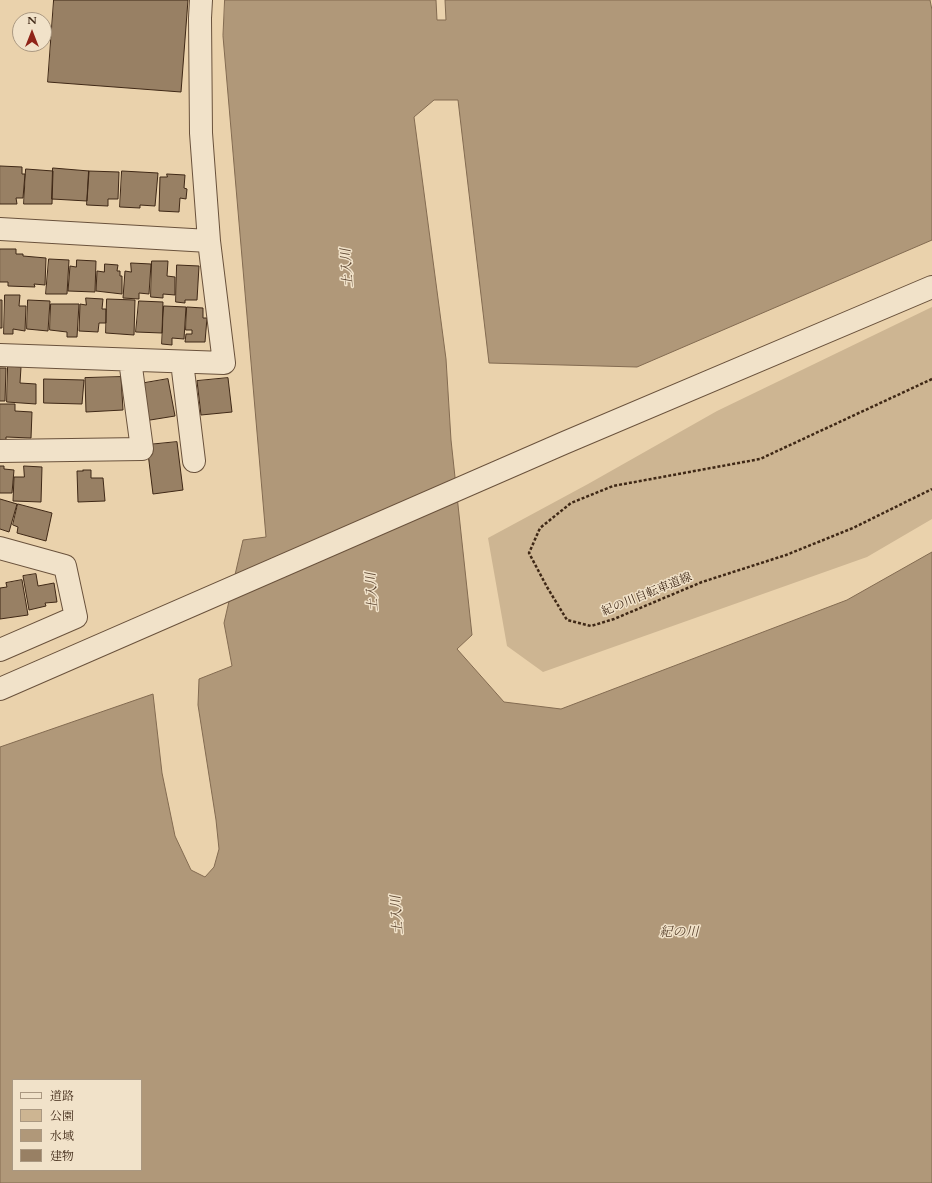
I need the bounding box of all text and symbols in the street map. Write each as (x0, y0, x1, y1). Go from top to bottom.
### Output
north arrow (12, 12, 52, 52)
text: N (27, 13, 37, 28)
water label: 土入川 (339, 248, 357, 288)
street label: 紀の川自転車道線 (600, 570, 694, 620)
water label: 土入川 (364, 572, 382, 612)
water label: 土入川 (389, 895, 407, 935)
water label: 紀の川 (660, 925, 698, 941)
legend (12, 1079, 142, 1171)
text: 道路 (50, 1088, 74, 1104)
text: 公園 (50, 1108, 74, 1124)
text: 水域 (50, 1128, 74, 1144)
text: 建物 (50, 1148, 74, 1164)

